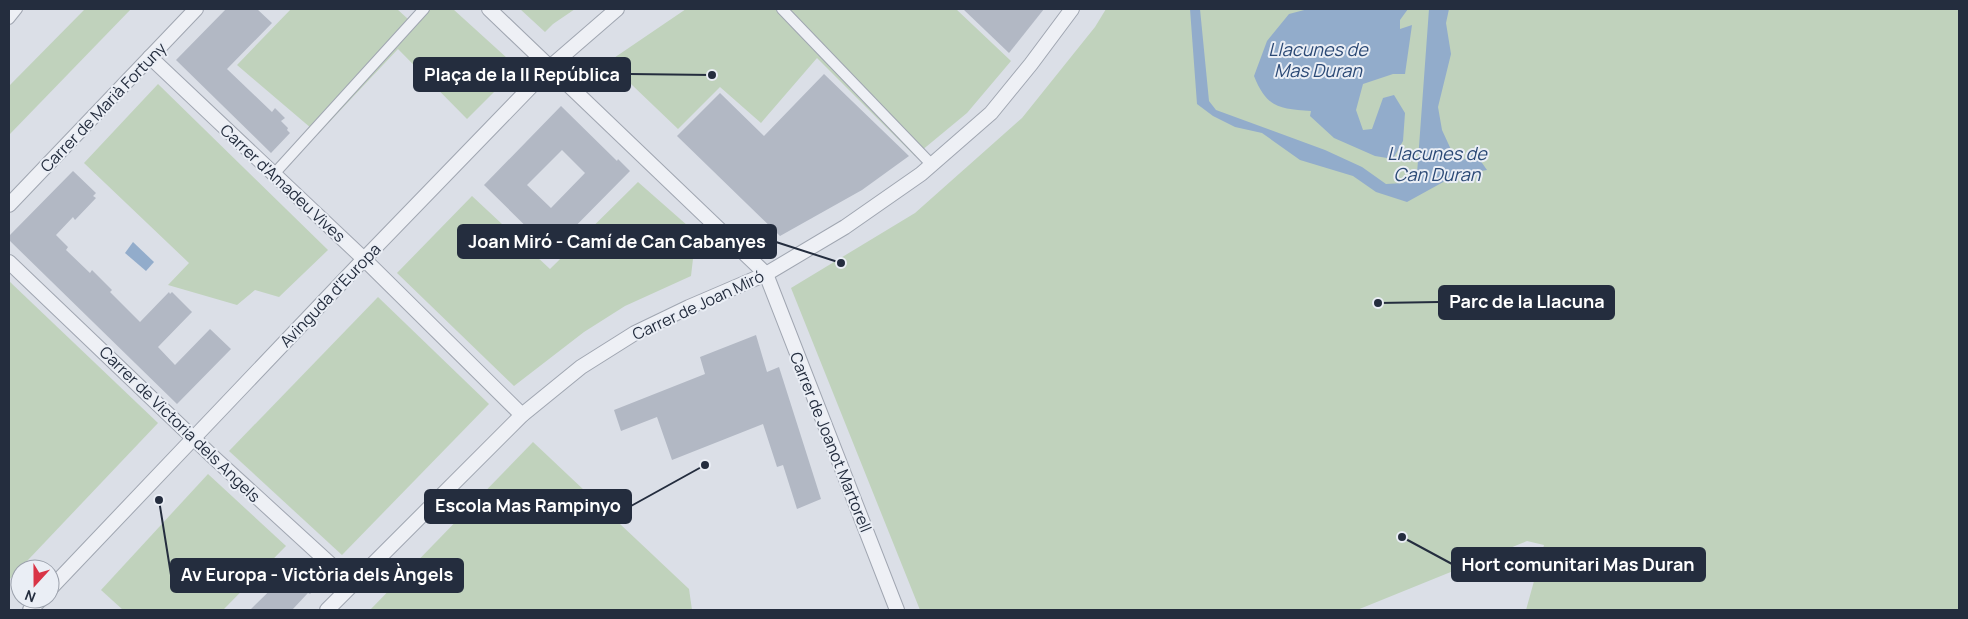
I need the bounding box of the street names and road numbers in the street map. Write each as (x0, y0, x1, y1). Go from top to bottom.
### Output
street label: Carrer de Marià Fortuny (35, 37, 171, 177)
street label: Carrer d'Amadeu Vives (216, 119, 350, 247)
street label: Avinguda d'Europa (275, 238, 385, 352)
street label: Carrer de Joan Miró (629, 265, 767, 345)
street label: Carrer de Victoria dels Angels (95, 341, 265, 507)
street label: Carrer de Joanot Martorell (785, 349, 877, 535)

